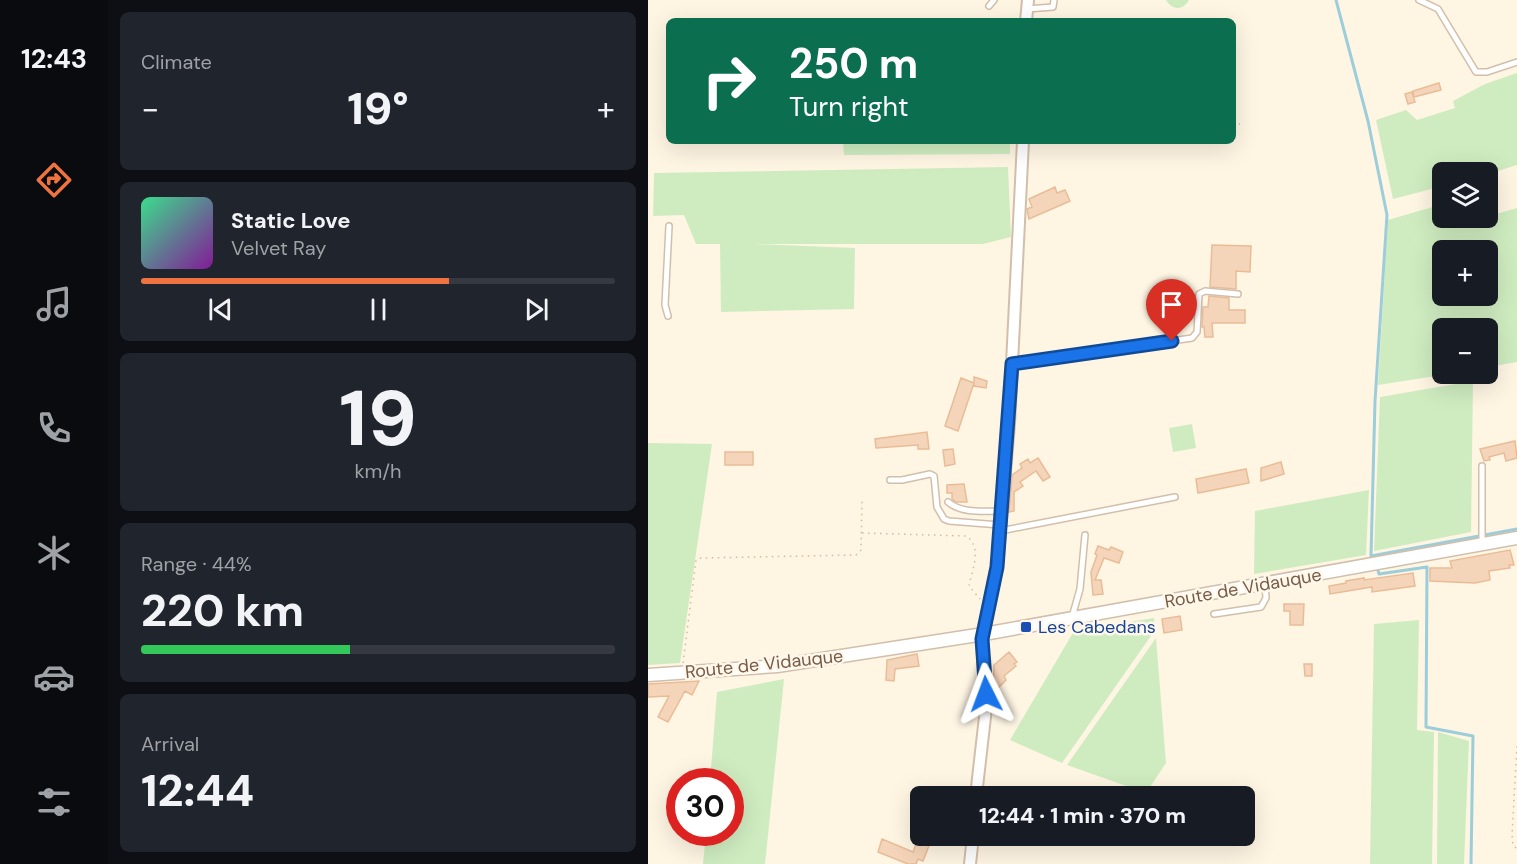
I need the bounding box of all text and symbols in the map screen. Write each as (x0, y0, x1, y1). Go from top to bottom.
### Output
text: 250 m (789, 36, 918, 91)
text: 12:43 (21, 41, 87, 76)
icon: right (690, 42, 768, 120)
text: Climate (141, 49, 212, 75)
text: 19° (347, 79, 409, 138)
text: − (141, 87, 159, 130)
text: + (597, 87, 615, 130)
text: Turn right (789, 89, 909, 124)
icon: directions (33, 159, 75, 201)
map controls (1432, 162, 1498, 384)
button: layers (1432, 162, 1498, 228)
text: Static Love (231, 206, 351, 235)
text: Velvet Ray (231, 235, 326, 261)
button: + (1432, 240, 1498, 306)
pin (1146, 279, 1197, 341)
icon: music (33, 283, 75, 325)
icon: arrive (1155, 288, 1188, 321)
icon: previous (204, 293, 237, 326)
icon: pause (362, 293, 395, 326)
icon: next (520, 293, 553, 326)
button: − (1432, 318, 1498, 384)
text: 19 (339, 368, 417, 469)
icon: phone (33, 407, 75, 449)
text: km/h (354, 458, 402, 484)
icon: climate (33, 532, 75, 574)
text: Range · 44% (141, 551, 252, 577)
street label: Route de Vidauque (1163, 562, 1323, 614)
text: 220 km (141, 581, 304, 640)
place label: Les Cabedans (1038, 615, 1156, 639)
marker: Les Cabedans (1019, 620, 1033, 634)
street label: Route de Vidauque (684, 644, 844, 684)
icon: car (33, 656, 75, 698)
position arrow (954, 662, 1018, 726)
text: Arrival (141, 731, 199, 757)
text: 12:44 (141, 761, 254, 820)
speed limit sign: 30 (666, 768, 744, 846)
icon: filters (33, 781, 75, 823)
text: 12:44 · 1 min · 370 m (979, 801, 1186, 830)

